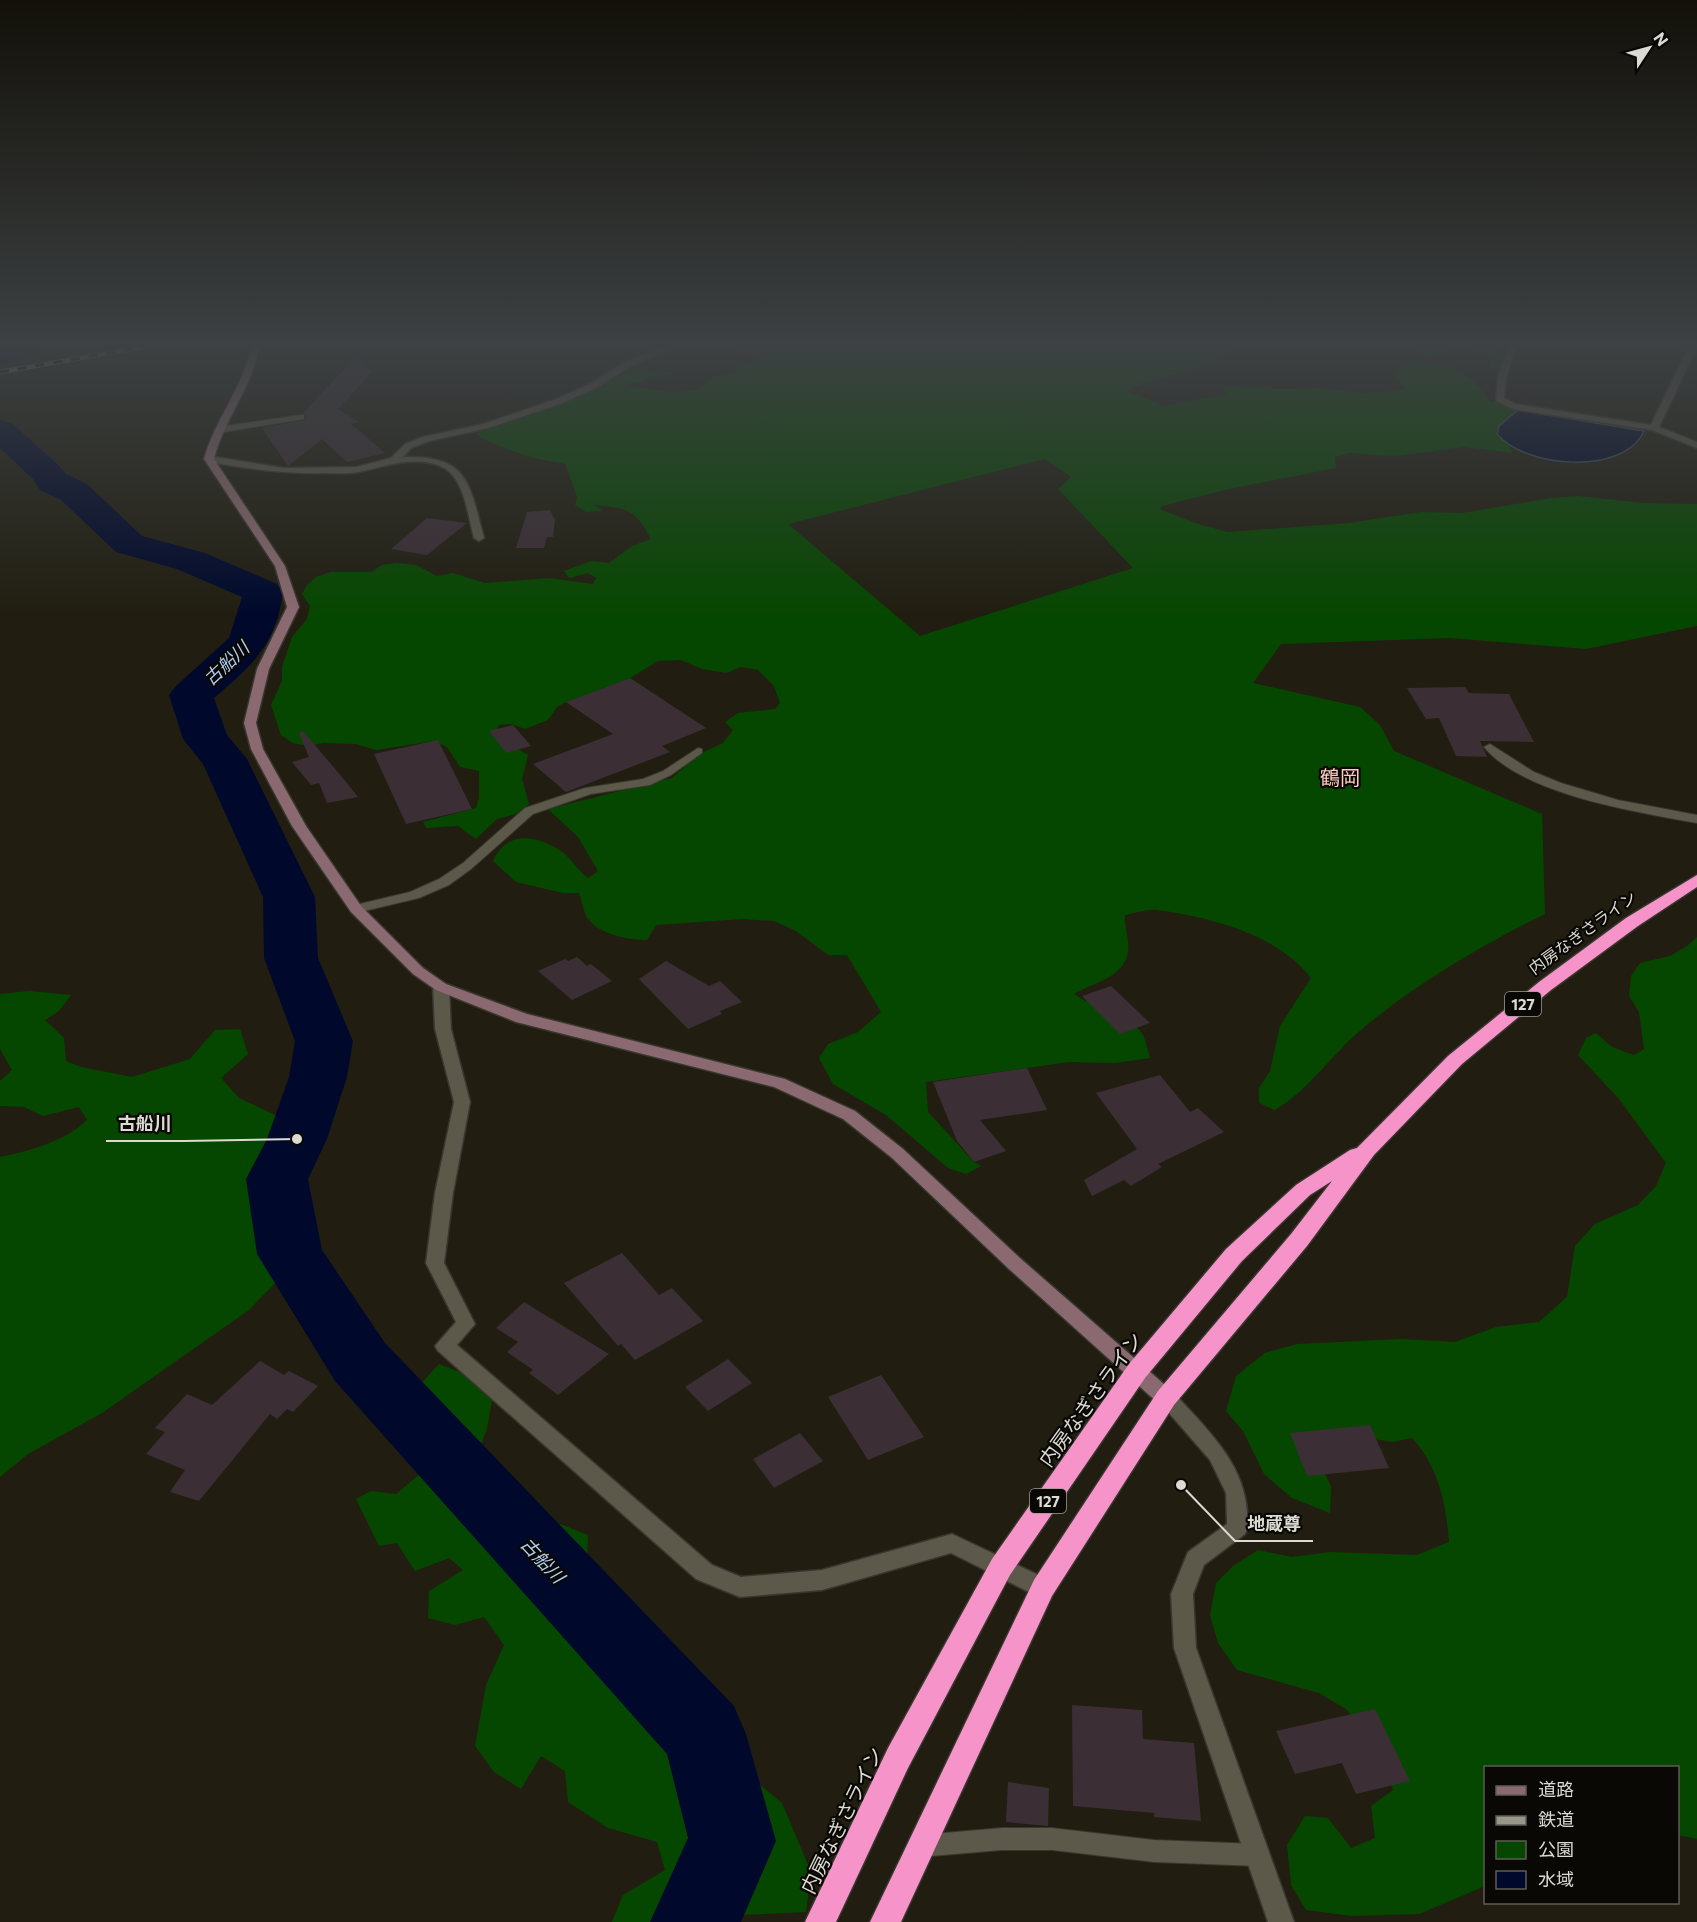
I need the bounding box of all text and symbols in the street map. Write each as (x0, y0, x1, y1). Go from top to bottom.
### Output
north arrow (1619, 18, 1679, 78)
text: N (1650, 28, 1673, 49)
water label: 古船川 (199, 635, 255, 689)
district label: 鶴岡 (1320, 765, 1360, 789)
street label: 内房なぎさライン (1525, 887, 1639, 977)
road number: 127 (1505, 992, 1541, 1016)
callout: 古船川 (106, 1105, 184, 1141)
text: 古船川 (118, 1112, 172, 1134)
street label: 内房なぎさライン (1033, 1327, 1147, 1471)
road number: 127 (1030, 1489, 1066, 1513)
callout: 地蔵尊 (1235, 1505, 1313, 1541)
text: 地蔵尊 (1247, 1512, 1301, 1534)
water label: 古船川 (517, 1533, 571, 1589)
street label: 内房なぎさライン (795, 1743, 887, 1897)
legend (1484, 1766, 1679, 1904)
text: 道路 (1538, 1778, 1574, 1800)
text: 鉄道 (1538, 1808, 1574, 1830)
text: 公園 (1538, 1838, 1574, 1860)
text: 水域 (1538, 1868, 1574, 1890)

